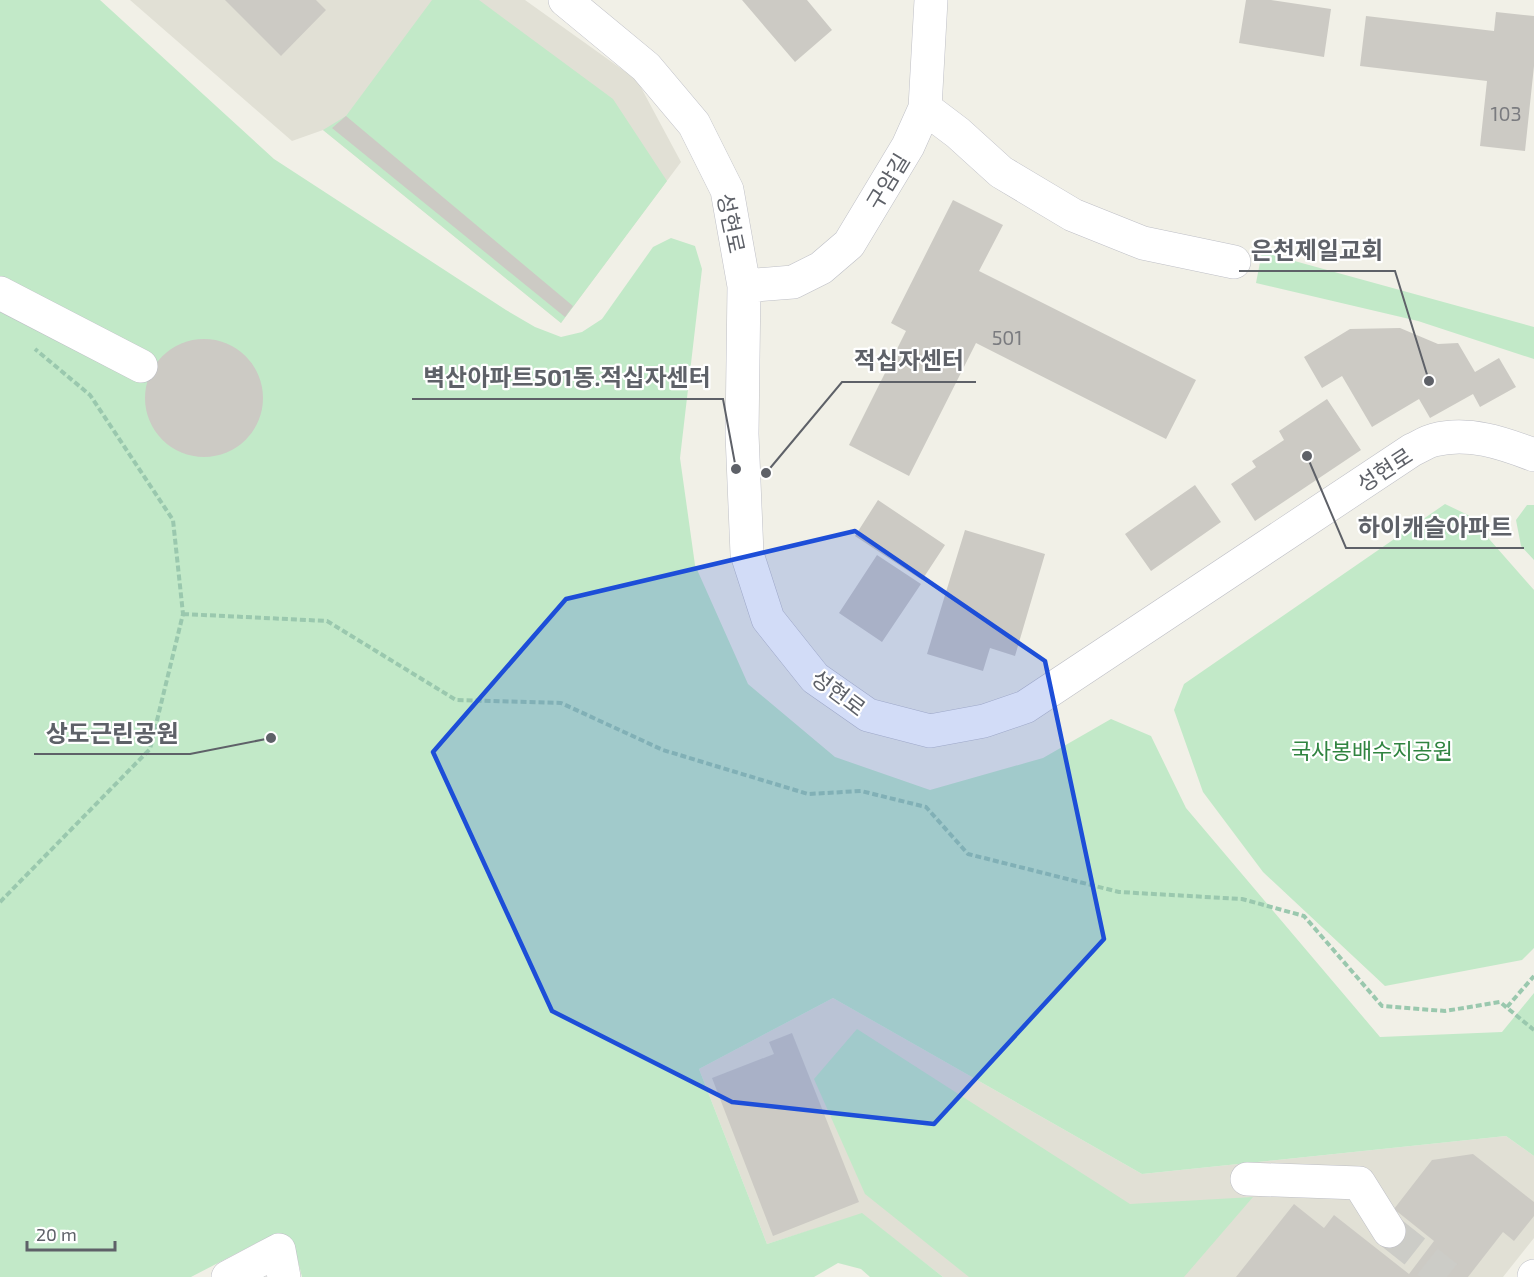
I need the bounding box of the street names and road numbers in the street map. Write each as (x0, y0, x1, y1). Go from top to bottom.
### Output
street label: 구암길 (860, 148, 914, 214)
street label: 성현로 (713, 191, 751, 255)
street label: 성현로 (1351, 442, 1417, 496)
street label: 성현로 (807, 663, 871, 721)

